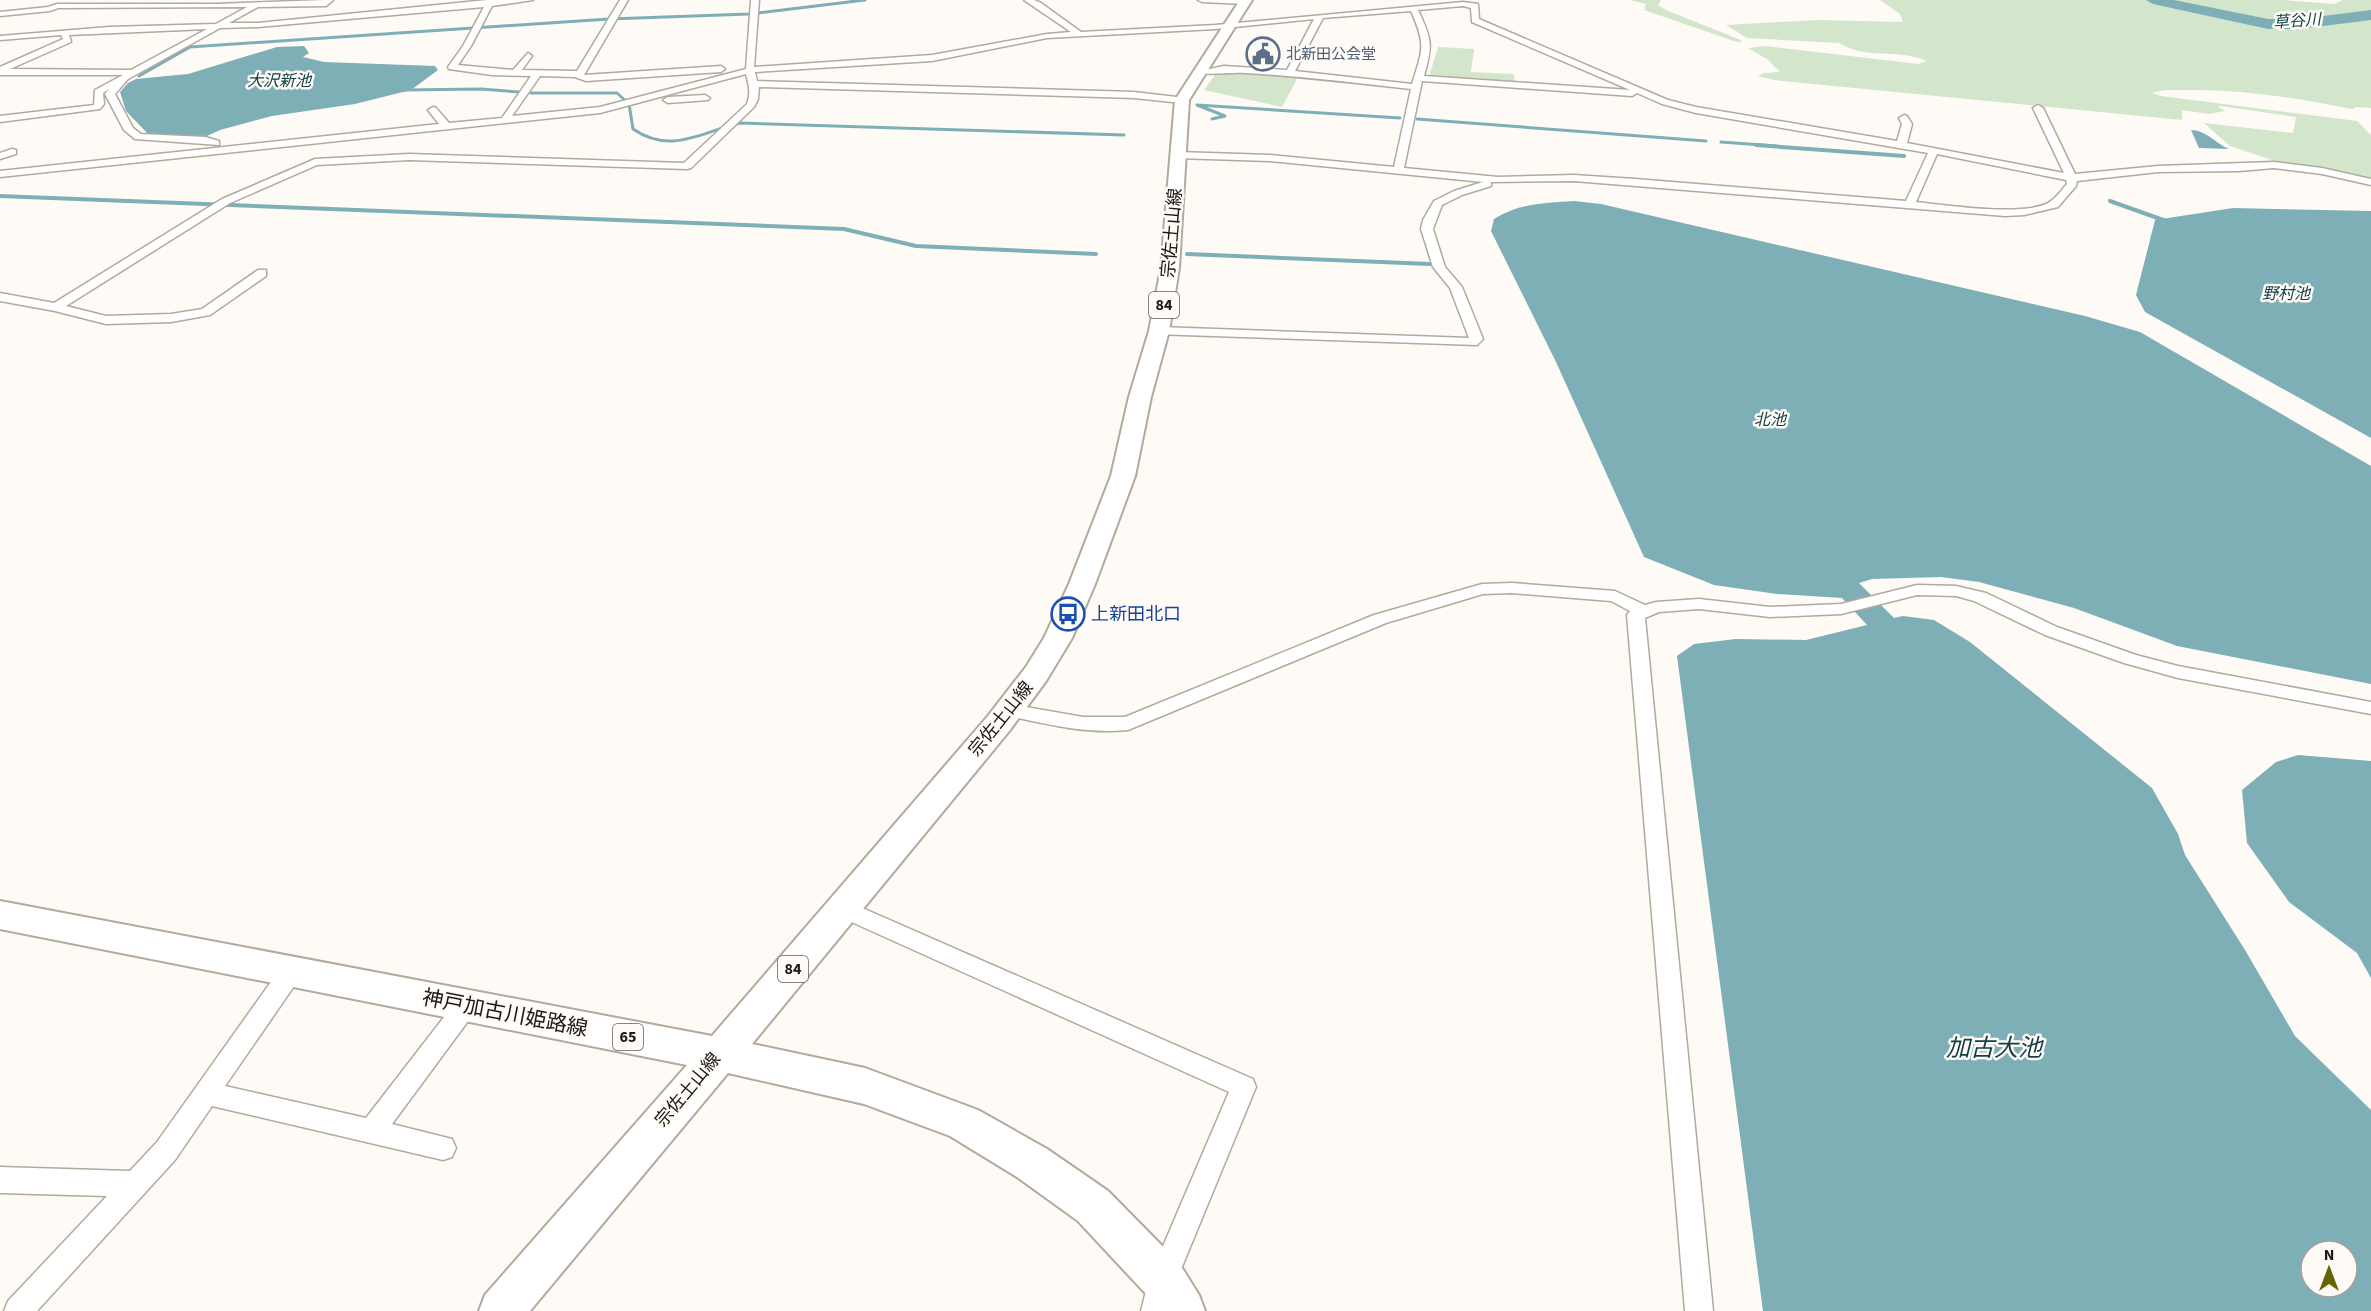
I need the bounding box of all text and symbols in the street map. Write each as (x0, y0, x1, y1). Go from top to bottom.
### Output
water label: 草谷川 (2272, 8, 2324, 34)
public building icon: 北新田公会堂 (1245, 36, 1281, 72)
place label: 北新田公会堂 (1286, 44, 1376, 65)
water label: 大沢新池 (247, 70, 313, 92)
street label: 宗佐土山線 (1156, 187, 1188, 279)
water label: 野村池 (2262, 283, 2312, 305)
road number: 84 (1149, 292, 1179, 318)
water label: 北池 (1754, 409, 1788, 431)
bus stop icon: 上新田北口 (1050, 596, 1086, 632)
place label: 上新田北口 (1091, 602, 1181, 627)
street label: 宗佐土山線 (963, 676, 1039, 762)
road number: 84 (778, 956, 808, 982)
street label: 神戸加古川姫路線 (420, 982, 590, 1044)
road number: 65 (613, 1024, 643, 1050)
water label: 加古大池 (1946, 1031, 2044, 1066)
street label: 宗佐土山線 (649, 1047, 727, 1133)
north arrow (2299, 1239, 2359, 1299)
text: N (2324, 1244, 2334, 1266)

